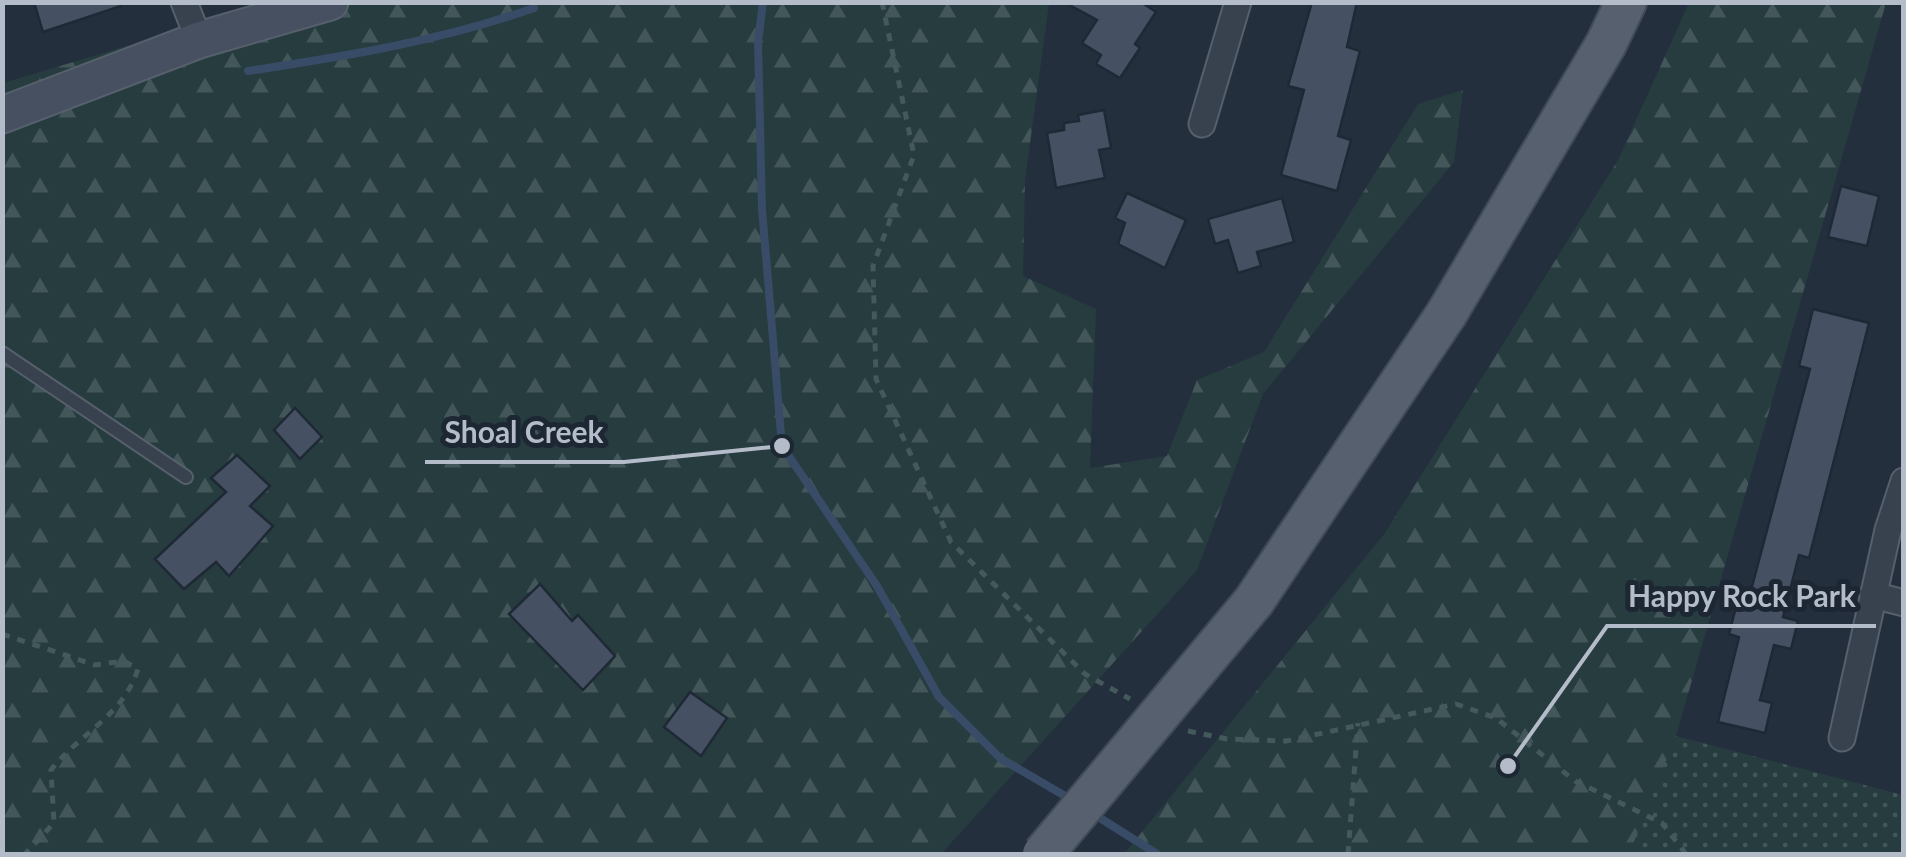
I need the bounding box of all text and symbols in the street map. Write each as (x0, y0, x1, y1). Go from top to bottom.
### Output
callout: Shoal Creek (425, 402, 624, 462)
text: Shoal Creek (444, 413, 604, 449)
callout: Happy Rock Park (1607, 566, 1876, 626)
text: Happy Rock Park (1628, 577, 1857, 613)

